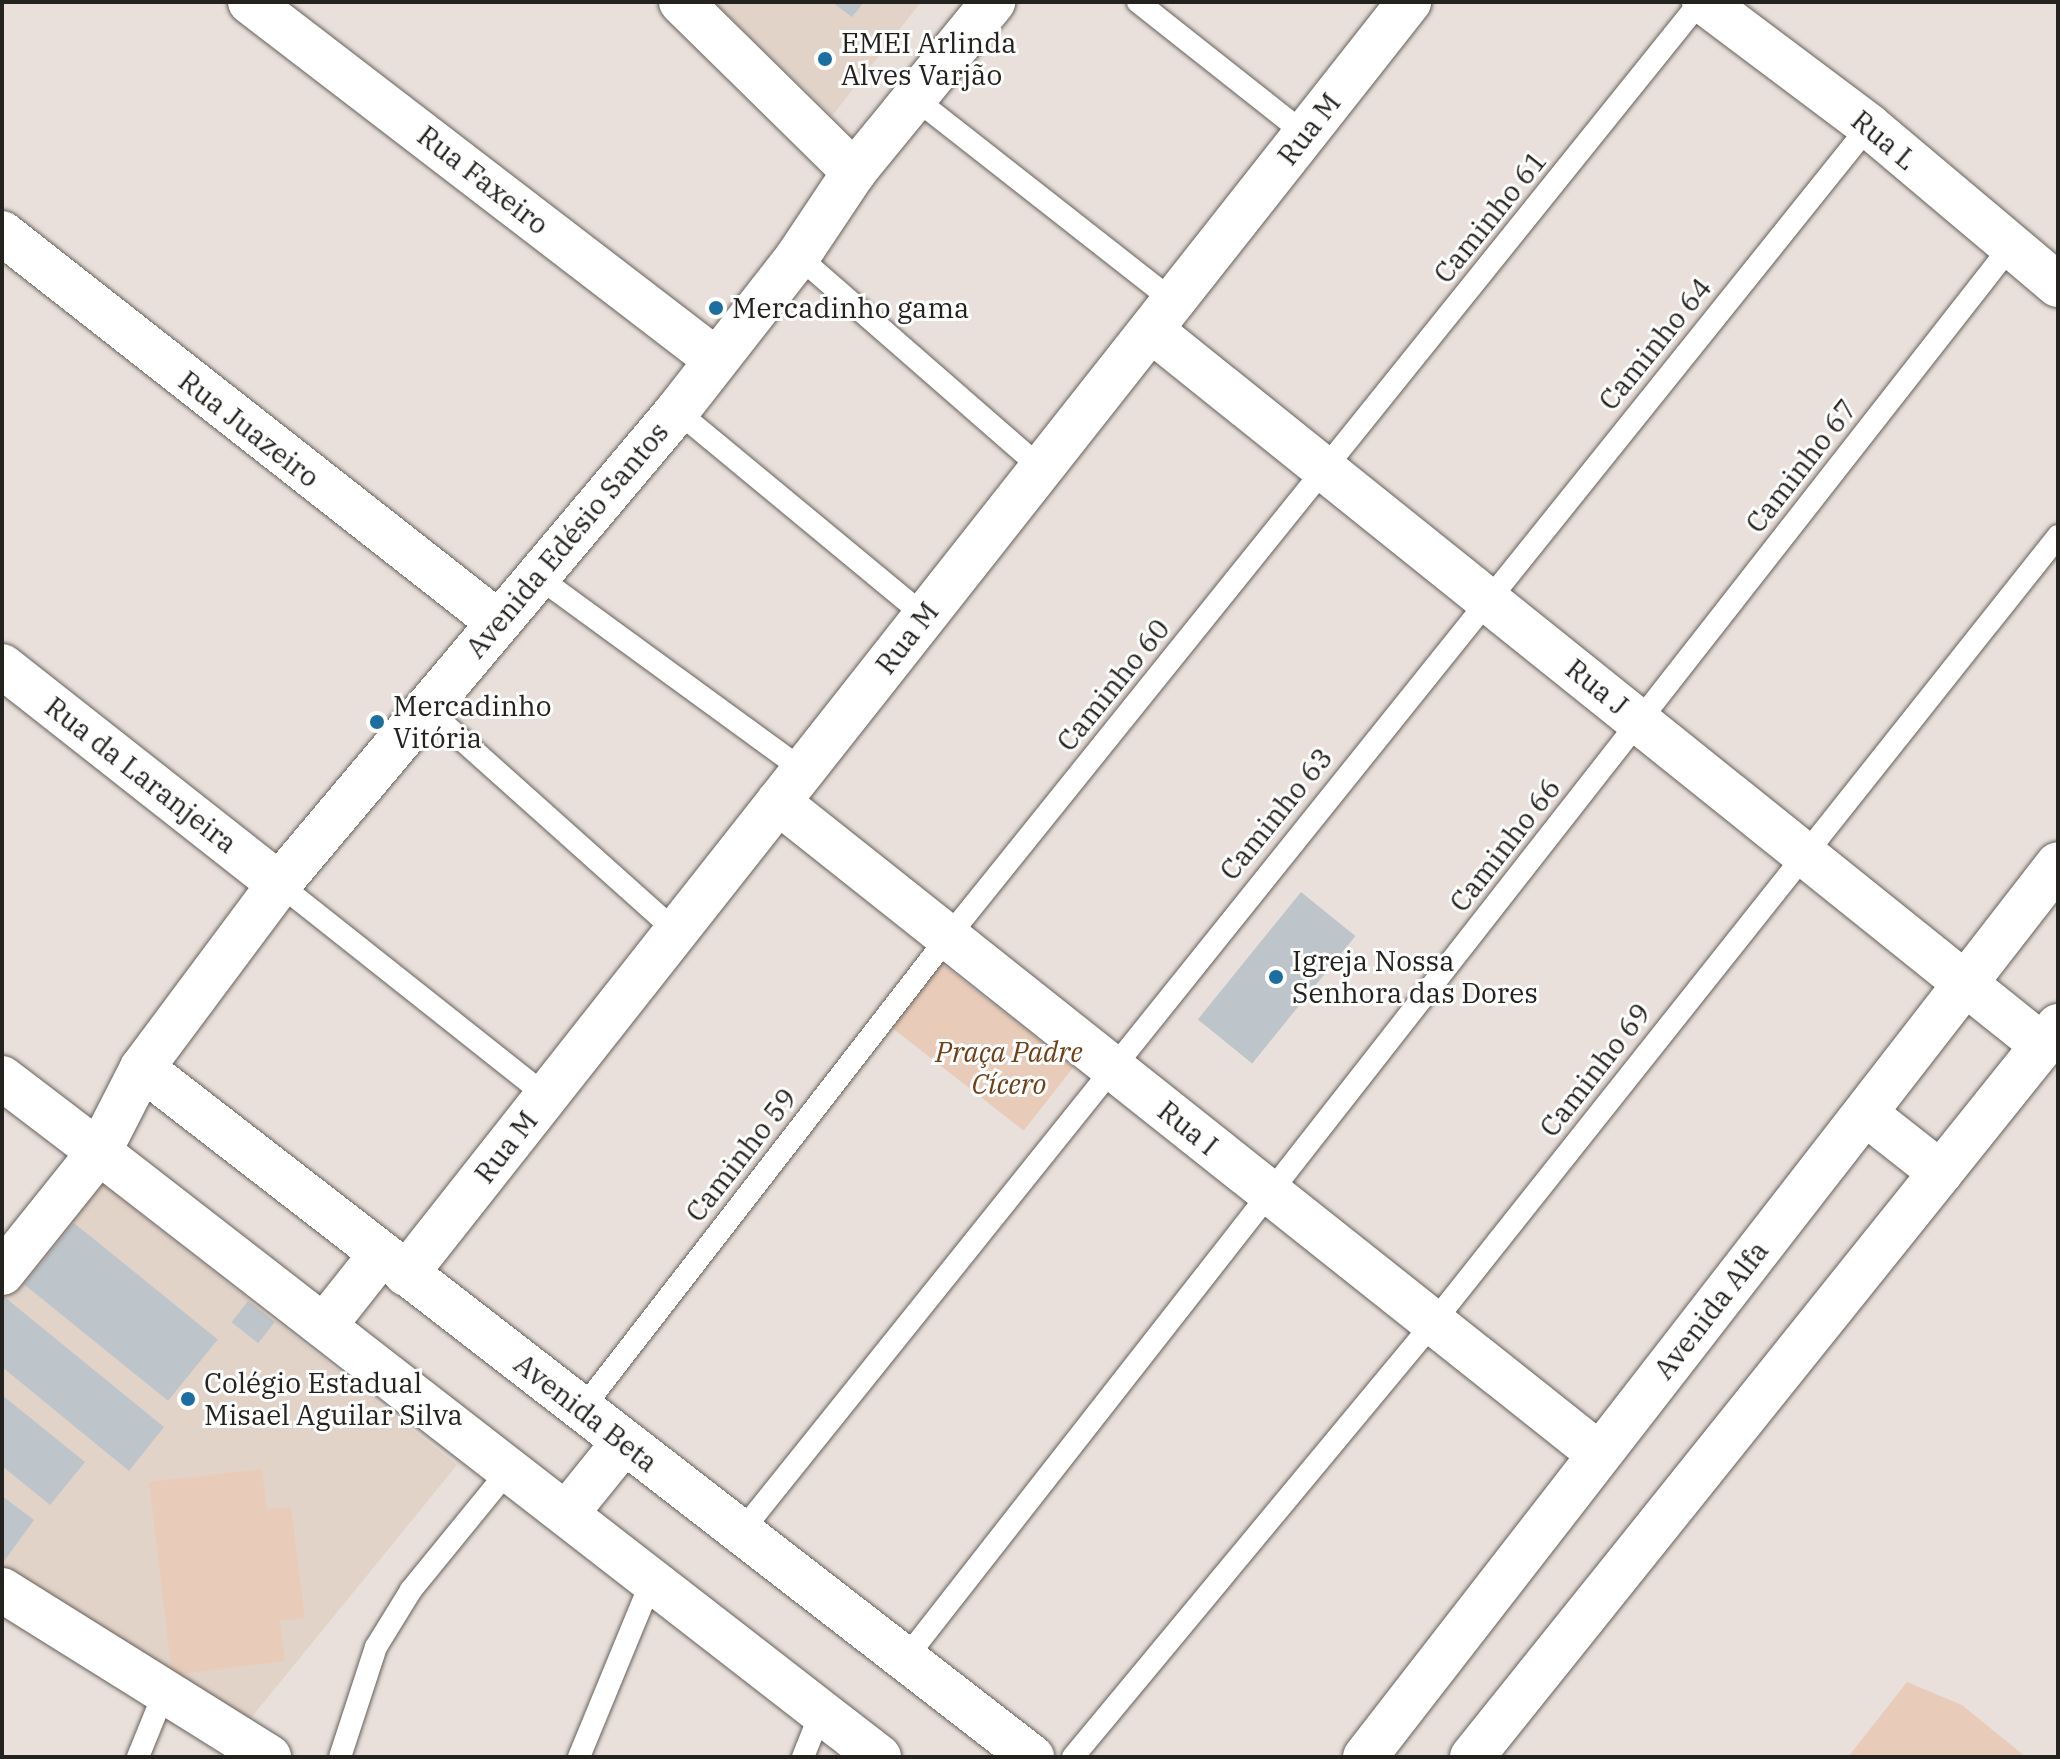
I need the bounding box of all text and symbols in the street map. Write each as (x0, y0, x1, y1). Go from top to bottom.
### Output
place label: EMEI Arlinda Alves Varjão (841, 26, 1017, 92)
marker: EMEI Arlinda Alves Varjão (816, 50, 834, 68)
street label: Rua M (1270, 86, 1348, 172)
street label: Rua L (1845, 103, 1923, 177)
street label: Rua Faxeiro (411, 119, 555, 241)
street label: Caminho 61 (1427, 144, 1553, 290)
street label: Caminho 64 (1592, 271, 1718, 417)
place label: Mercadinho gama (732, 291, 969, 325)
marker: Mercadinho gama (707, 299, 725, 317)
street label: Rua Juazeiro (172, 364, 326, 494)
street label: Caminho 67 (1739, 393, 1863, 539)
street label: Avenida Edésio Santos (459, 415, 675, 665)
street label: Rua M (868, 595, 946, 681)
street label: Caminho 60 (1050, 612, 1176, 758)
street label: Rua J (1559, 652, 1635, 722)
place label: Mercadinho Vitória (393, 689, 551, 755)
street label: Rua da Laranjeira (38, 690, 244, 860)
marker: Mercadinho Vitória (368, 713, 386, 731)
street label: Caminho 63 (1213, 741, 1339, 887)
street label: Caminho 66 (1443, 772, 1567, 918)
place label: Igreja Nossa Senhora das Dores (1292, 944, 1538, 1010)
marker: Igreja Nossa Senhora das Dores (1267, 968, 1285, 986)
street label: Caminho 69 (1533, 997, 1657, 1143)
park label: Praça Padre Cícero (935, 1035, 1083, 1101)
street label: Caminho 59 (679, 1082, 803, 1228)
street label: Rua I (1151, 1094, 1225, 1162)
street label: Rua M (467, 1104, 545, 1190)
street label: Avenida Alfa (1647, 1234, 1775, 1386)
street label: Avenida Beta (508, 1347, 664, 1479)
place label: Colégio Estadual Misael Aguilar Silva (204, 1366, 463, 1432)
marker: Colégio Estadual Misael Aguilar Silva (179, 1390, 197, 1408)

